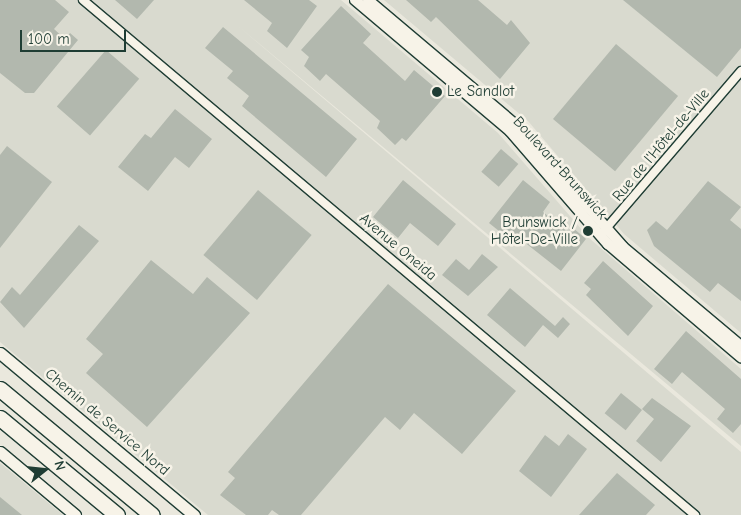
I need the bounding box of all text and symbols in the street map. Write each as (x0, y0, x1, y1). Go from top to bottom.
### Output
scale bar (22, 20, 129, 52)
text: 100 m (28, 30, 70, 48)
place label: Le Sandlot (447, 83, 514, 101)
street label: Rue de l'Hôtel-de-Ville (609, 85, 713, 205)
marker: Le Sandlot (431, 86, 443, 98)
street label: Boulevard Brunswick (509, 113, 611, 223)
street label: Avenue Oneida (356, 209, 440, 285)
place label: Brunswick / Hôtel-De-Ville (491, 213, 578, 248)
marker: Brunswick / Hôtel-De-Ville (582, 225, 594, 237)
street label: Chemin de Service Nord (41, 365, 173, 479)
north arrow (20, 445, 70, 495)

